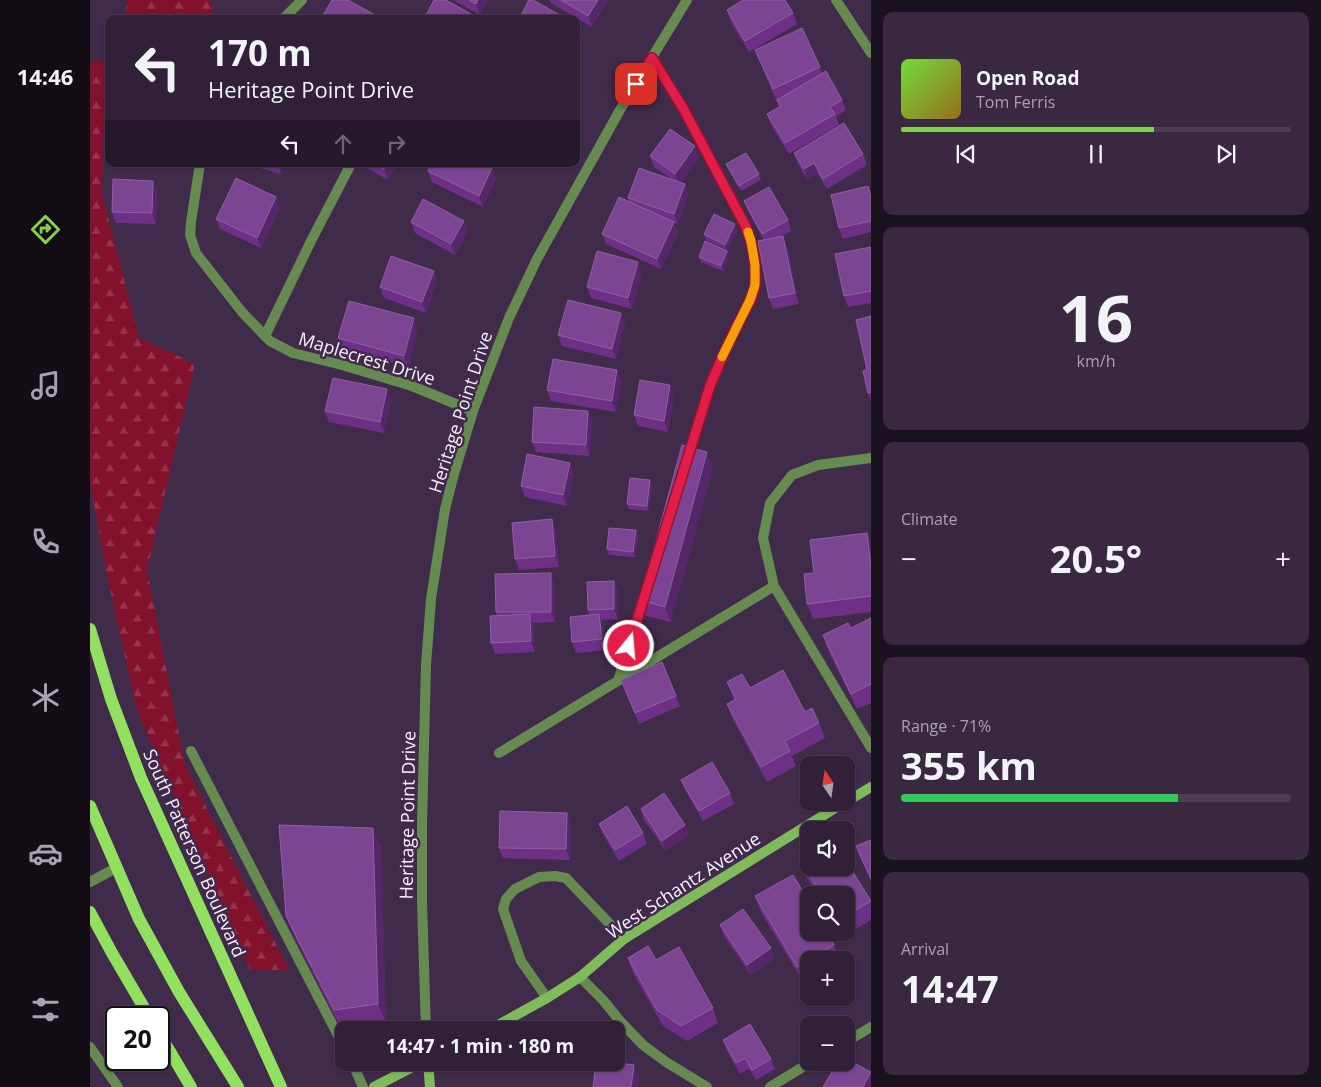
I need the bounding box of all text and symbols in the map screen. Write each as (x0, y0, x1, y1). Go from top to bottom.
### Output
text: 170 m (208, 29, 312, 76)
icon: left (125, 35, 190, 100)
text: 14:46 (17, 61, 73, 91)
pin (615, 63, 657, 105)
text: Open Road (976, 65, 1080, 91)
icon: arrive (622, 70, 650, 98)
text: Heritage Point Drive (208, 74, 414, 104)
text: Tom Ferris (976, 91, 1055, 113)
icon: left (276, 130, 304, 158)
icon: ahead (329, 130, 357, 158)
icon: right (382, 130, 410, 158)
icon: previous (952, 140, 980, 168)
icon: pause (1082, 140, 1110, 168)
icon: next (1212, 140, 1240, 168)
icon: directions (28, 212, 63, 247)
text: 16 (1059, 273, 1133, 361)
street label: Maplecrest Drive (296, 326, 438, 390)
street label: Heritage Point Drive (423, 328, 497, 496)
text: km/h (1077, 350, 1115, 372)
icon: music (28, 368, 63, 403)
text: Climate (901, 508, 958, 530)
icon: phone (28, 524, 63, 559)
text: 20.5° (1050, 532, 1142, 584)
text: − (901, 539, 917, 577)
text: + (1275, 539, 1291, 577)
position arrow (602, 619, 654, 671)
icon: climate (28, 680, 63, 715)
text: Range · 71% (901, 715, 991, 737)
street label: Heritage Point Drive (394, 730, 420, 900)
text: 355 km (901, 739, 1037, 791)
street label: South Patterson Boulevard (138, 745, 252, 961)
north arrow (800, 756, 855, 811)
map controls (800, 756, 855, 1071)
button: sound (800, 821, 855, 876)
street label: West Schantz Avenue (601, 826, 765, 944)
icon: car (28, 836, 63, 871)
button: search (800, 886, 855, 941)
text: Arrival (901, 938, 949, 960)
button: + (800, 951, 855, 1006)
text: 14:47 (901, 962, 999, 1014)
icon: filters (28, 992, 63, 1027)
speed limit sign: 20 (105, 1006, 170, 1071)
button: − (800, 1016, 855, 1071)
text: 14:47 · 1 min · 180 m (386, 1033, 574, 1059)

